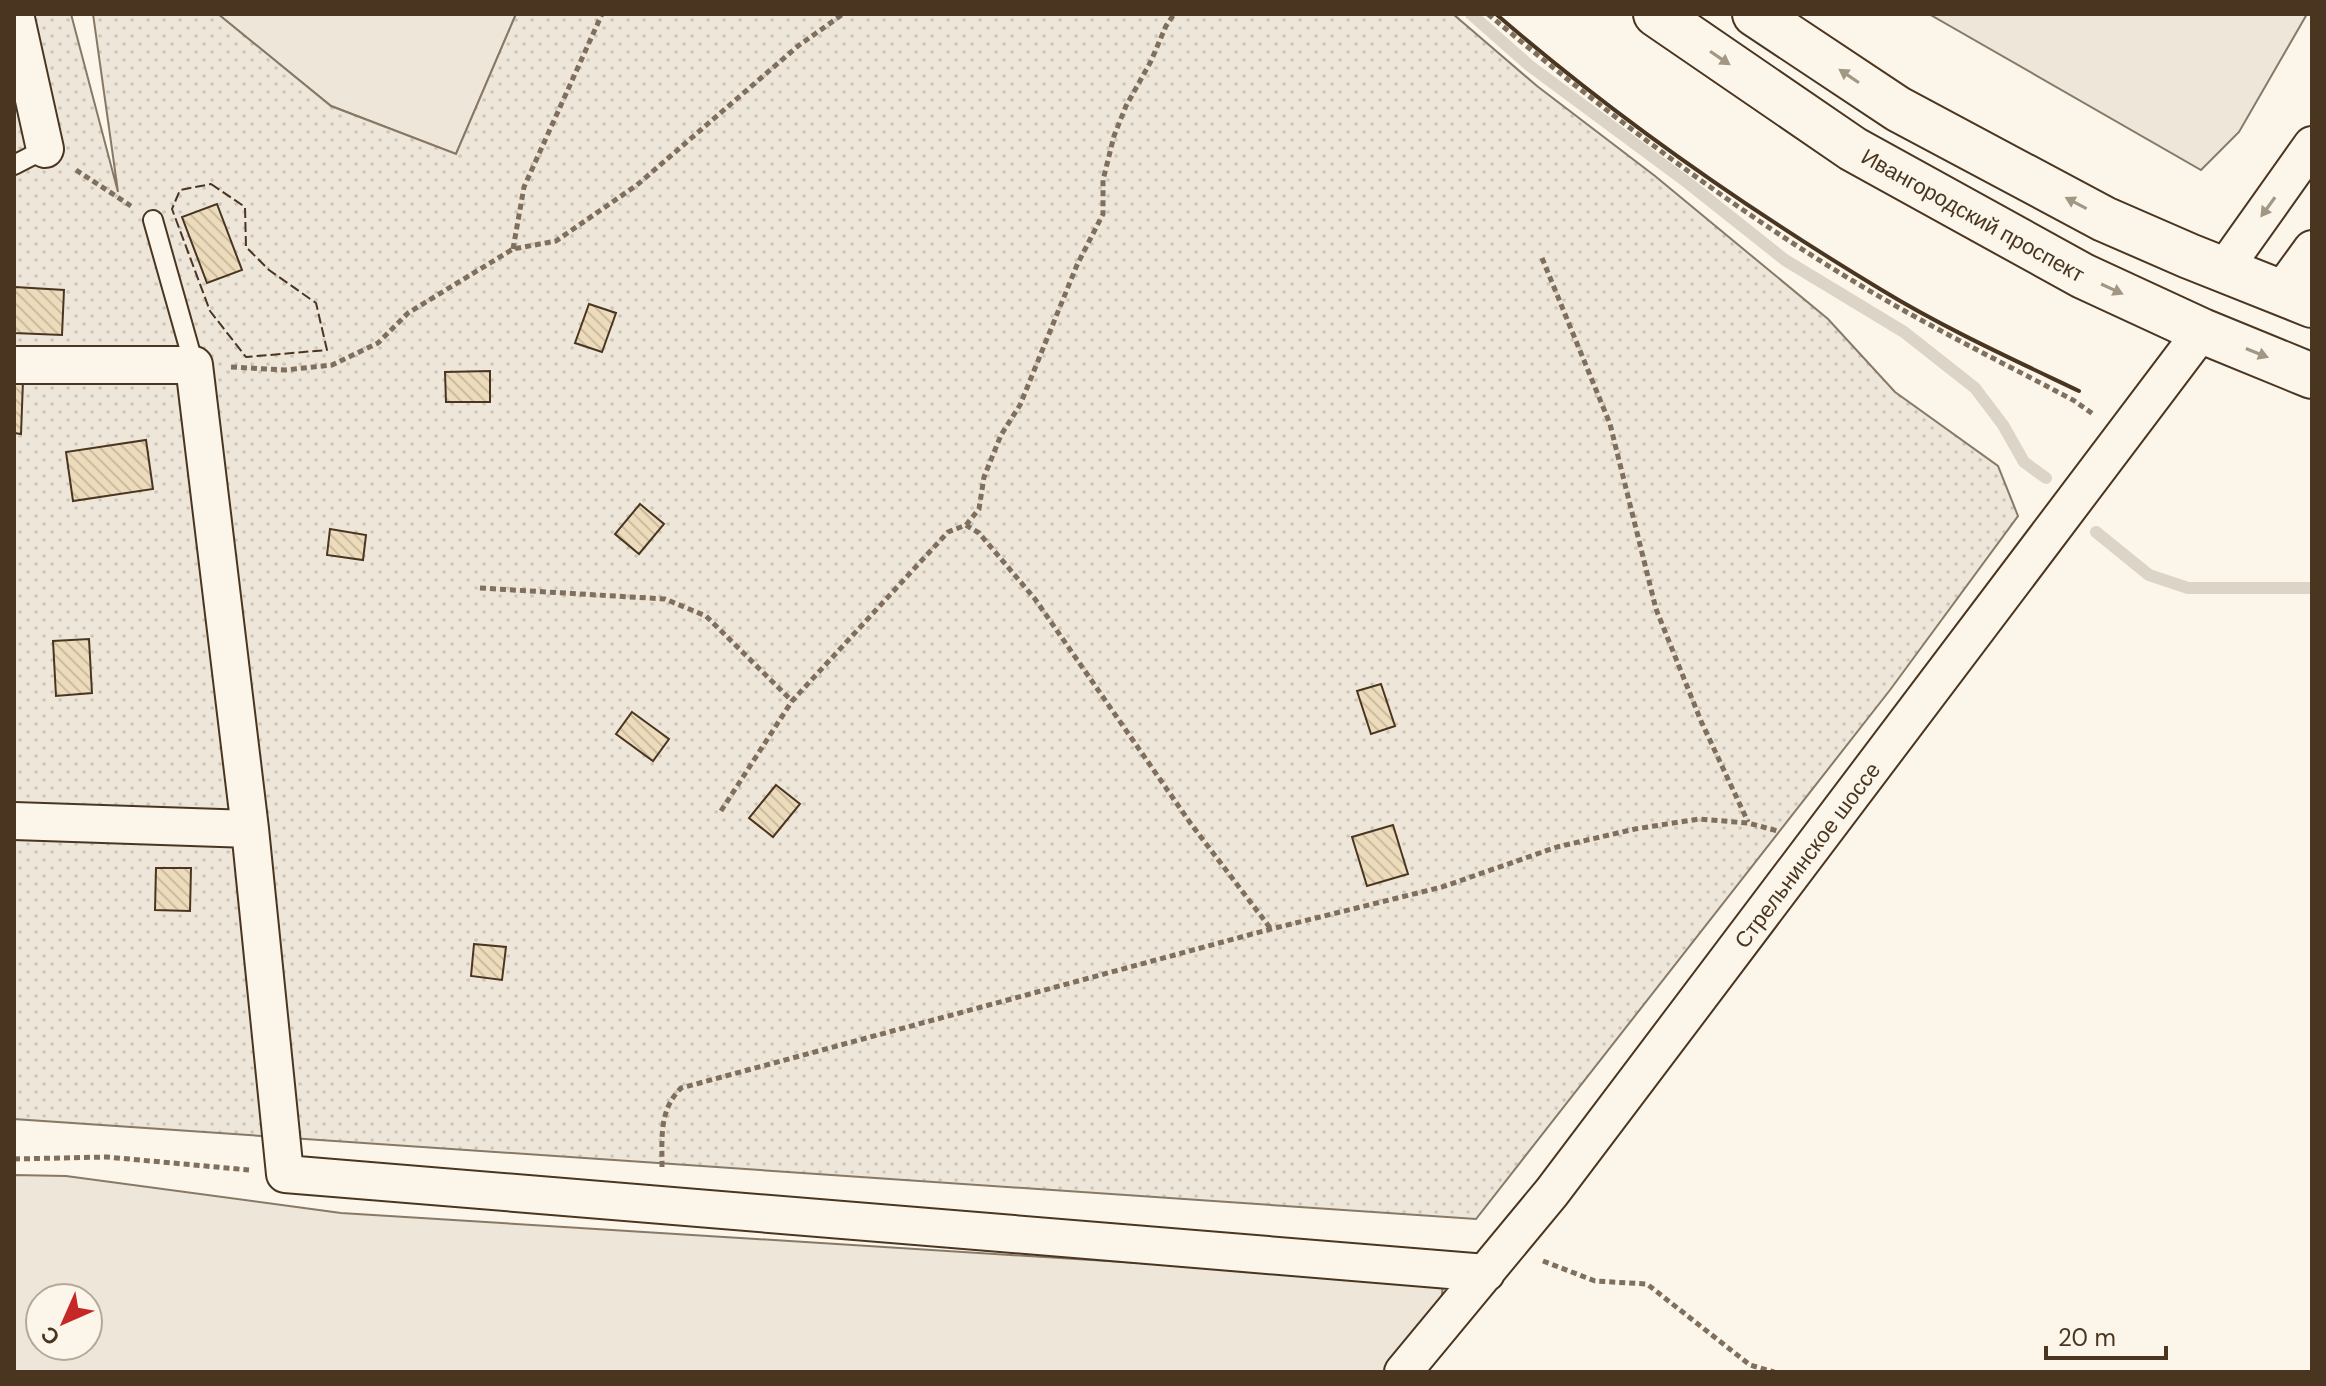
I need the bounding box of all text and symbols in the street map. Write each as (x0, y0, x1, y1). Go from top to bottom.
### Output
one-way arrow (1710, 50, 1731, 65)
one-way arrow (1838, 70, 1860, 84)
street label: Ивангородский проспект (1856, 142, 2089, 289)
one-way arrow (2064, 197, 2087, 210)
one-way arrow (2261, 197, 2276, 218)
one-way arrow (2101, 283, 2124, 296)
one-way arrow (2245, 347, 2269, 360)
street label: Стрельнинское шоссе (1728, 756, 1887, 954)
north arrow (24, 1282, 104, 1362)
scale bar (2046, 1310, 2166, 1360)
text: С (34, 1320, 66, 1352)
text: 20 m (2058, 1322, 2116, 1353)

